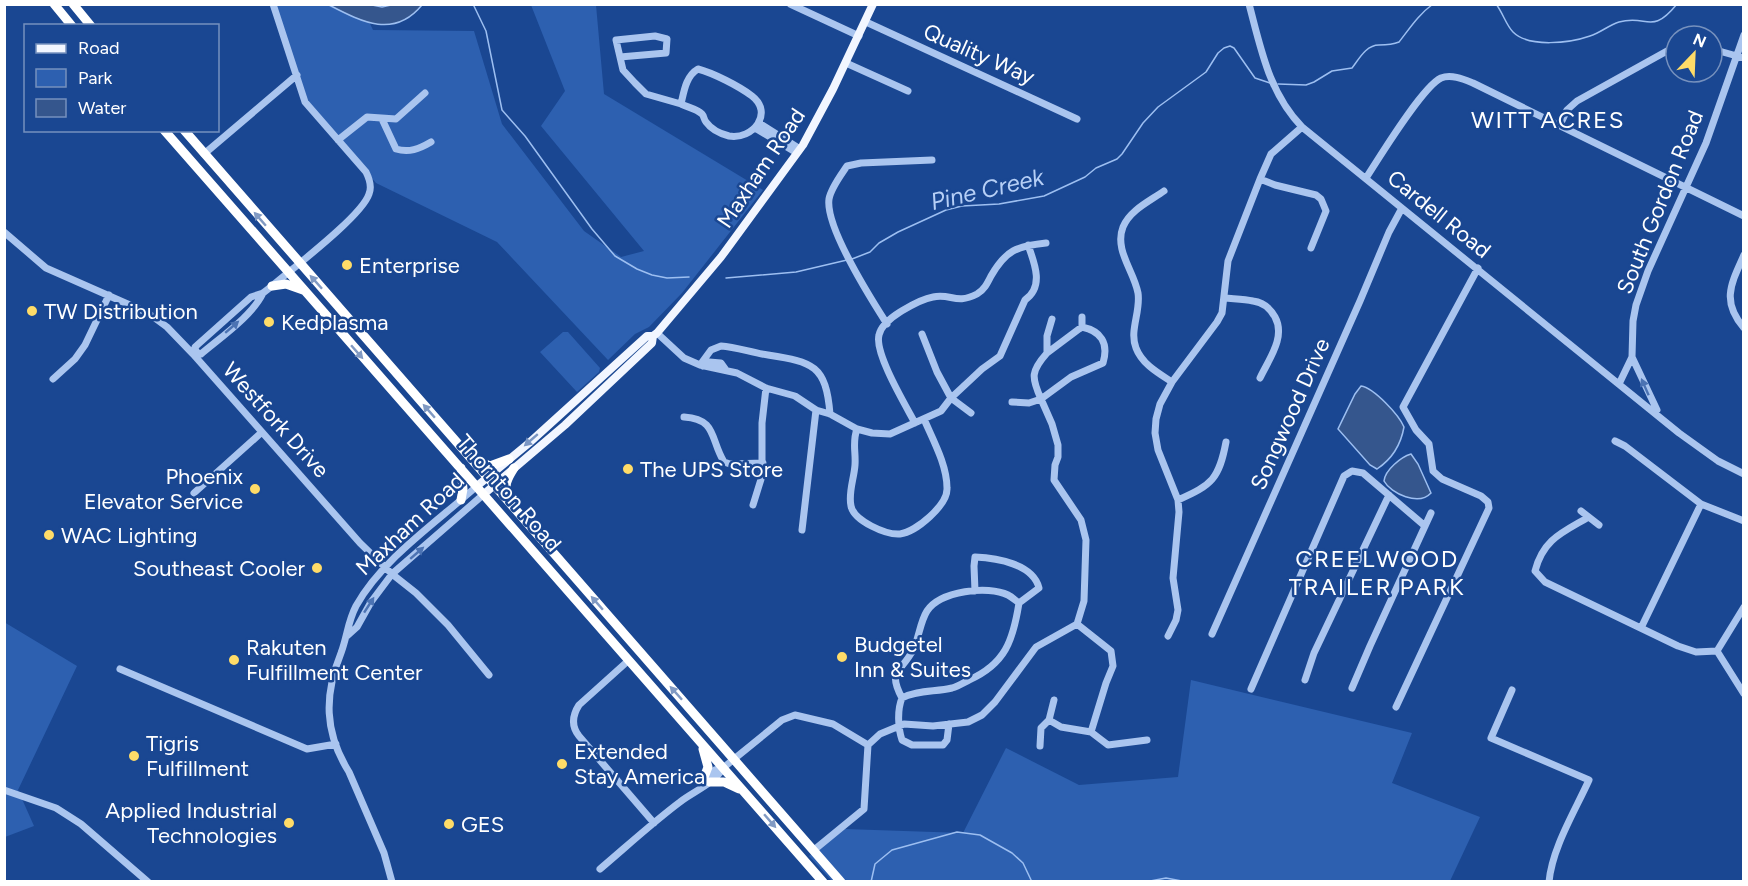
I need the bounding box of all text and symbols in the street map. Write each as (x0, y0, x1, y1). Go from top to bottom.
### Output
street label: Quality Way (919, 18, 1039, 91)
legend (24, 24, 219, 132)
north arrow (1664, 24, 1724, 84)
text: N (1690, 29, 1709, 52)
text: Road (78, 37, 119, 59)
text: Park (78, 67, 113, 89)
text: Water (78, 97, 126, 119)
street label: Maxham Road (711, 103, 811, 233)
district label: WITT ACRES (1471, 105, 1625, 134)
street label: South Gordon Road (1611, 106, 1709, 298)
water label: Pine Creek (928, 162, 1048, 216)
street label: Cardell Road (1382, 164, 1496, 264)
one-way arrow (254, 211, 267, 227)
place label: Enterprise (359, 252, 460, 279)
marker: Enterprise (340, 258, 354, 272)
one-way arrow (310, 275, 323, 290)
place label: TW Distribution (44, 298, 198, 325)
marker: TW Distribution (25, 304, 39, 318)
place label: Kedplasma (281, 309, 388, 336)
marker: Kedplasma (262, 315, 276, 329)
one-way arrow (224, 321, 239, 334)
street label: Songwood Drive (1244, 334, 1336, 494)
one-way arrow (350, 344, 363, 359)
street label: Westfork Drive (217, 357, 335, 483)
one-way arrow (1640, 377, 1650, 395)
one-way arrow (422, 403, 436, 418)
street label: Thornton Road (451, 429, 567, 557)
one-way arrow (523, 434, 539, 447)
place label: The UPS Store (640, 456, 783, 483)
marker: The UPS Store (621, 462, 635, 476)
place label: Phoenix Elevator Service (84, 463, 244, 515)
street label: Maxham Road (350, 467, 470, 581)
marker: Phoenix Elevator Service (248, 482, 262, 496)
place label: WAC Lighting (61, 522, 197, 549)
marker: WAC Lighting (42, 528, 56, 542)
district label: CREELWOOD TRAILER PARK (1289, 544, 1465, 601)
one-way arrow (409, 546, 425, 559)
place label: Southeast Cooler (133, 555, 306, 582)
marker: Southeast Cooler (310, 561, 324, 575)
one-way arrow (591, 596, 604, 611)
one-way arrow (363, 597, 374, 613)
place label: Budgetel Inn & Suites (854, 631, 971, 683)
place label: Rakuten Fulfillment Center (246, 634, 423, 686)
marker: Budgetel Inn & Suites (835, 650, 849, 664)
marker: Rakuten Fulfillment Center (227, 653, 241, 667)
one-way arrow (670, 686, 683, 701)
place label: Tigris Fulfillment (146, 730, 249, 782)
place label: Extended Stay America (574, 738, 705, 790)
marker: Tigris Fulfillment (127, 749, 141, 763)
marker: Extended Stay America (555, 757, 569, 771)
place label: Applied Industrial Technologies (105, 797, 277, 849)
place label: GES (461, 811, 504, 838)
one-way arrow (763, 813, 776, 828)
marker: Applied Industrial Technologies (282, 816, 296, 830)
marker: GES (442, 817, 456, 831)

